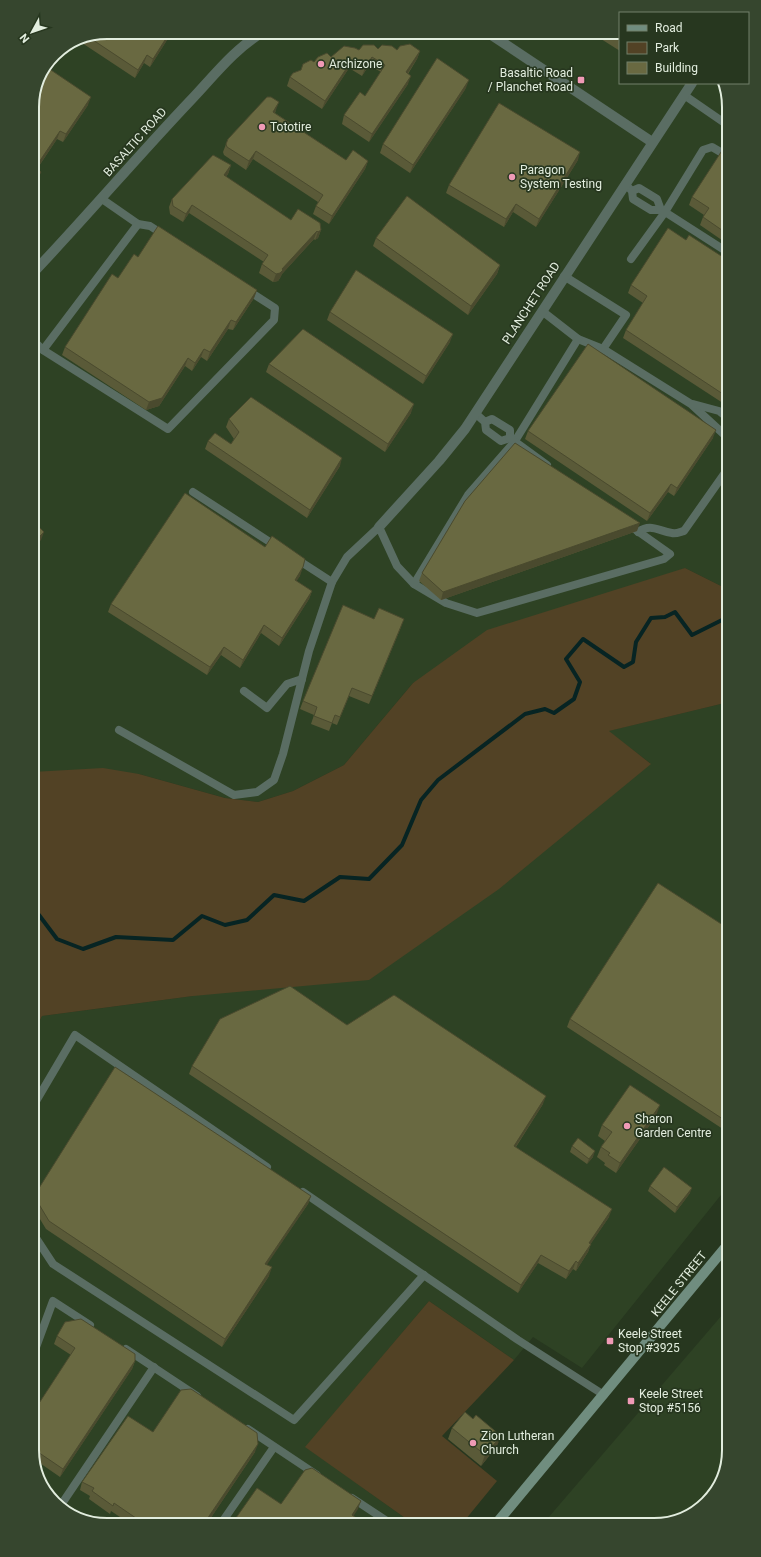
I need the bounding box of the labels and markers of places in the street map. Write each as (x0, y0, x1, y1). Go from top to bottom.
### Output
place label: Archizone (329, 57, 382, 71)
marker: Archizone (316, 59, 326, 69)
place label: Basaltic Road / Planchet Road (488, 66, 573, 94)
marker: Basaltic Road / Planchet Road (576, 75, 586, 85)
place label: Tototire (270, 120, 311, 134)
marker: Tototire (257, 122, 267, 132)
place label: Paragon System Testing (520, 163, 602, 191)
marker: Paragon System Testing (507, 172, 517, 182)
place label: Sharon Garden Centre (635, 1112, 711, 1140)
marker: Sharon Garden Centre (622, 1121, 632, 1131)
place label: Keele Street Stop #3925 (618, 1327, 682, 1355)
marker: Keele Street Stop #3925 (605, 1336, 615, 1346)
place label: Keele Street Stop #5156 (639, 1387, 703, 1415)
marker: Keele Street Stop #5156 (626, 1396, 636, 1406)
place label: Zion Lutheran Church (481, 1429, 554, 1457)
marker: Zion Lutheran Church (468, 1438, 478, 1448)

